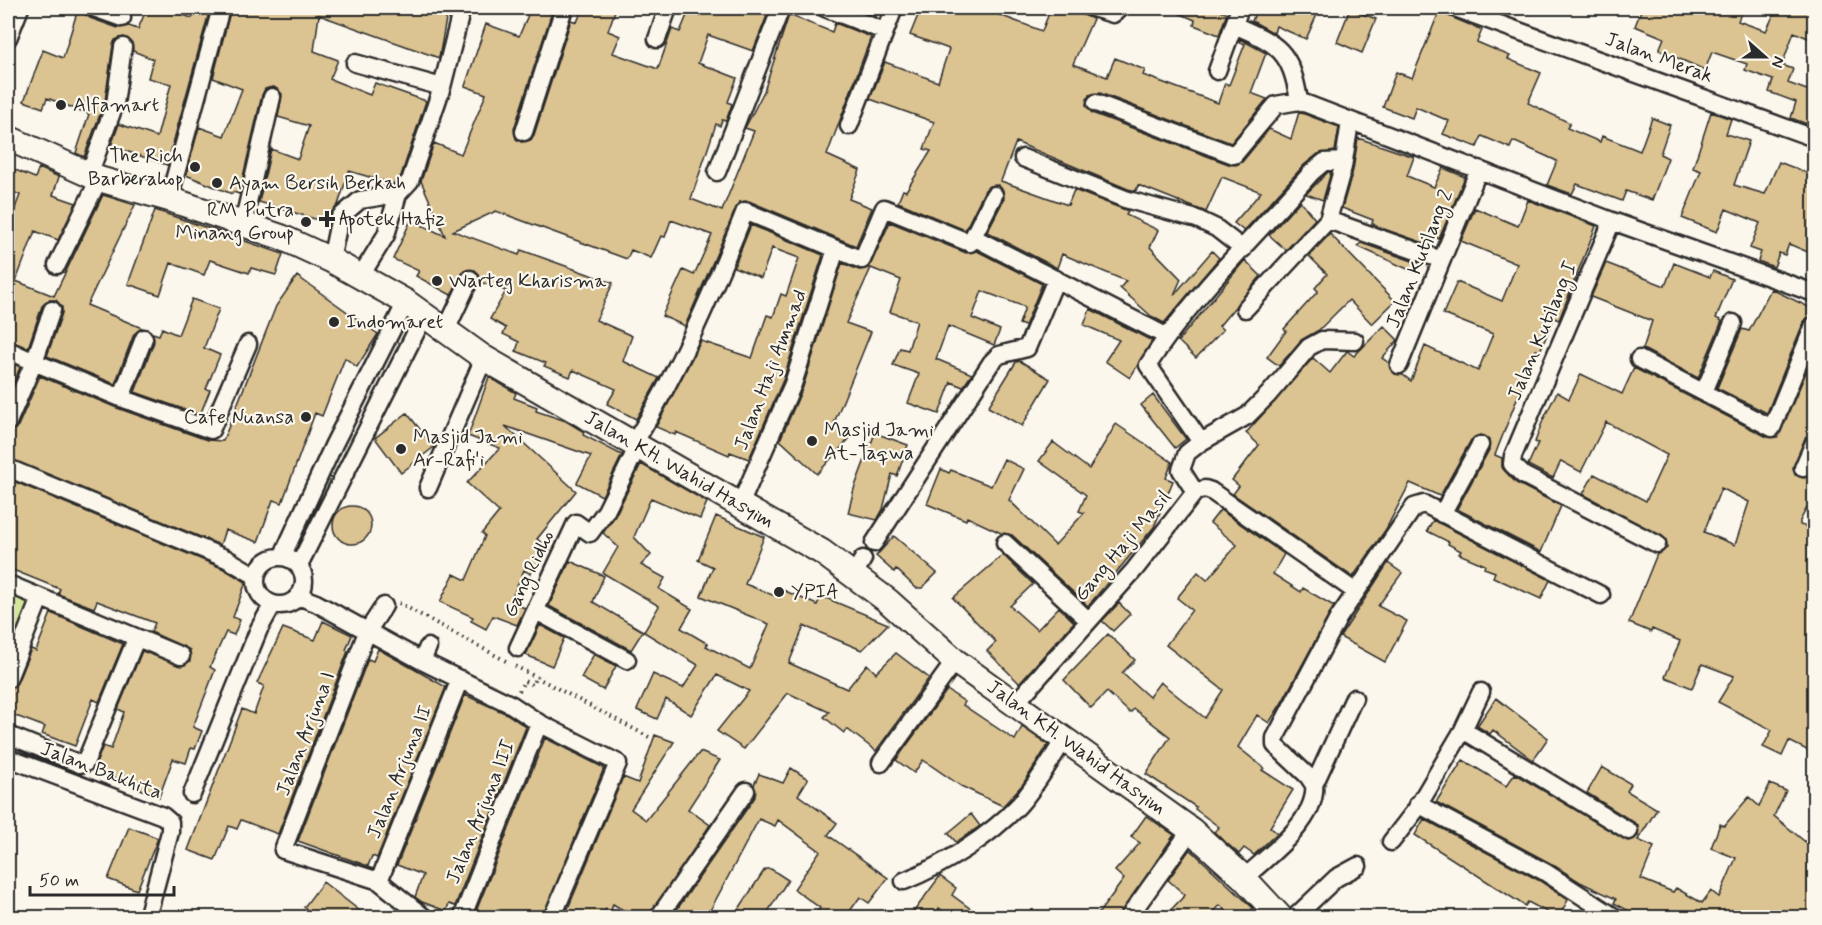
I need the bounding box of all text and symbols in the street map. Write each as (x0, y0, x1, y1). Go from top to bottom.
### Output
street label: Jalan Merak (1601, 26, 1717, 90)
north arrow (1735, 27, 1795, 87)
text: N (1766, 53, 1789, 71)
place label: Alfamart (73, 92, 159, 119)
marker: Alfamart (54, 98, 68, 112)
place label: The Rich Barberahop (88, 143, 183, 193)
marker: The Rich Barberahop (188, 160, 202, 174)
place label: Ayam Bersih Berkah (229, 170, 406, 197)
marker: Ayam Bersih Berkah (210, 176, 224, 190)
street label: Jalan Kutilang 2 (1380, 186, 1461, 333)
place label: RM Putra Minang Group (176, 197, 294, 247)
place label: Apotek Hafiz (339, 206, 445, 234)
marker: Apotek Hafiz (320, 212, 334, 226)
marker: RM Putra Minang Group (299, 215, 313, 229)
street label: Jalan Kutilang I (1502, 257, 1586, 405)
place label: Warteg Kharisma (449, 268, 607, 295)
marker: Warteg Kharisma (430, 274, 444, 288)
street label: Jalan Haji Ammad (728, 286, 814, 454)
place label: Indomaret (346, 309, 443, 336)
marker: Indomaret (327, 315, 341, 329)
place label: Cafe Nuansa (184, 404, 294, 431)
street label: Jalan KH. Wahid Hasyim (579, 405, 779, 535)
marker: Cafe Nuansa (299, 410, 313, 424)
place label: Masjid Jami At-Taqwa (824, 417, 934, 467)
place label: Masjid Jami Ar-Rafi'i (413, 424, 523, 474)
marker: Masjid Jami At-Taqwa (805, 434, 819, 448)
marker: Masjid Jami Ar-Rafi'i (394, 442, 408, 456)
street label: Gang Haji Masil (1068, 485, 1178, 608)
street label: Gang Ridho (497, 526, 562, 622)
place label: YPIA (791, 579, 839, 606)
marker: YPIA (772, 585, 786, 599)
street label: Jalan Arjuna I (270, 668, 342, 800)
street label: Jalan KH. Wahid Hasyim (981, 674, 1171, 822)
street label: Jalan Arjuna II (361, 701, 439, 843)
street label: Jalan Bakhita (36, 735, 166, 807)
street label: Jalan Arjuna III (440, 736, 522, 888)
scale bar (30, 859, 174, 897)
text: 50 m (39, 869, 79, 893)

